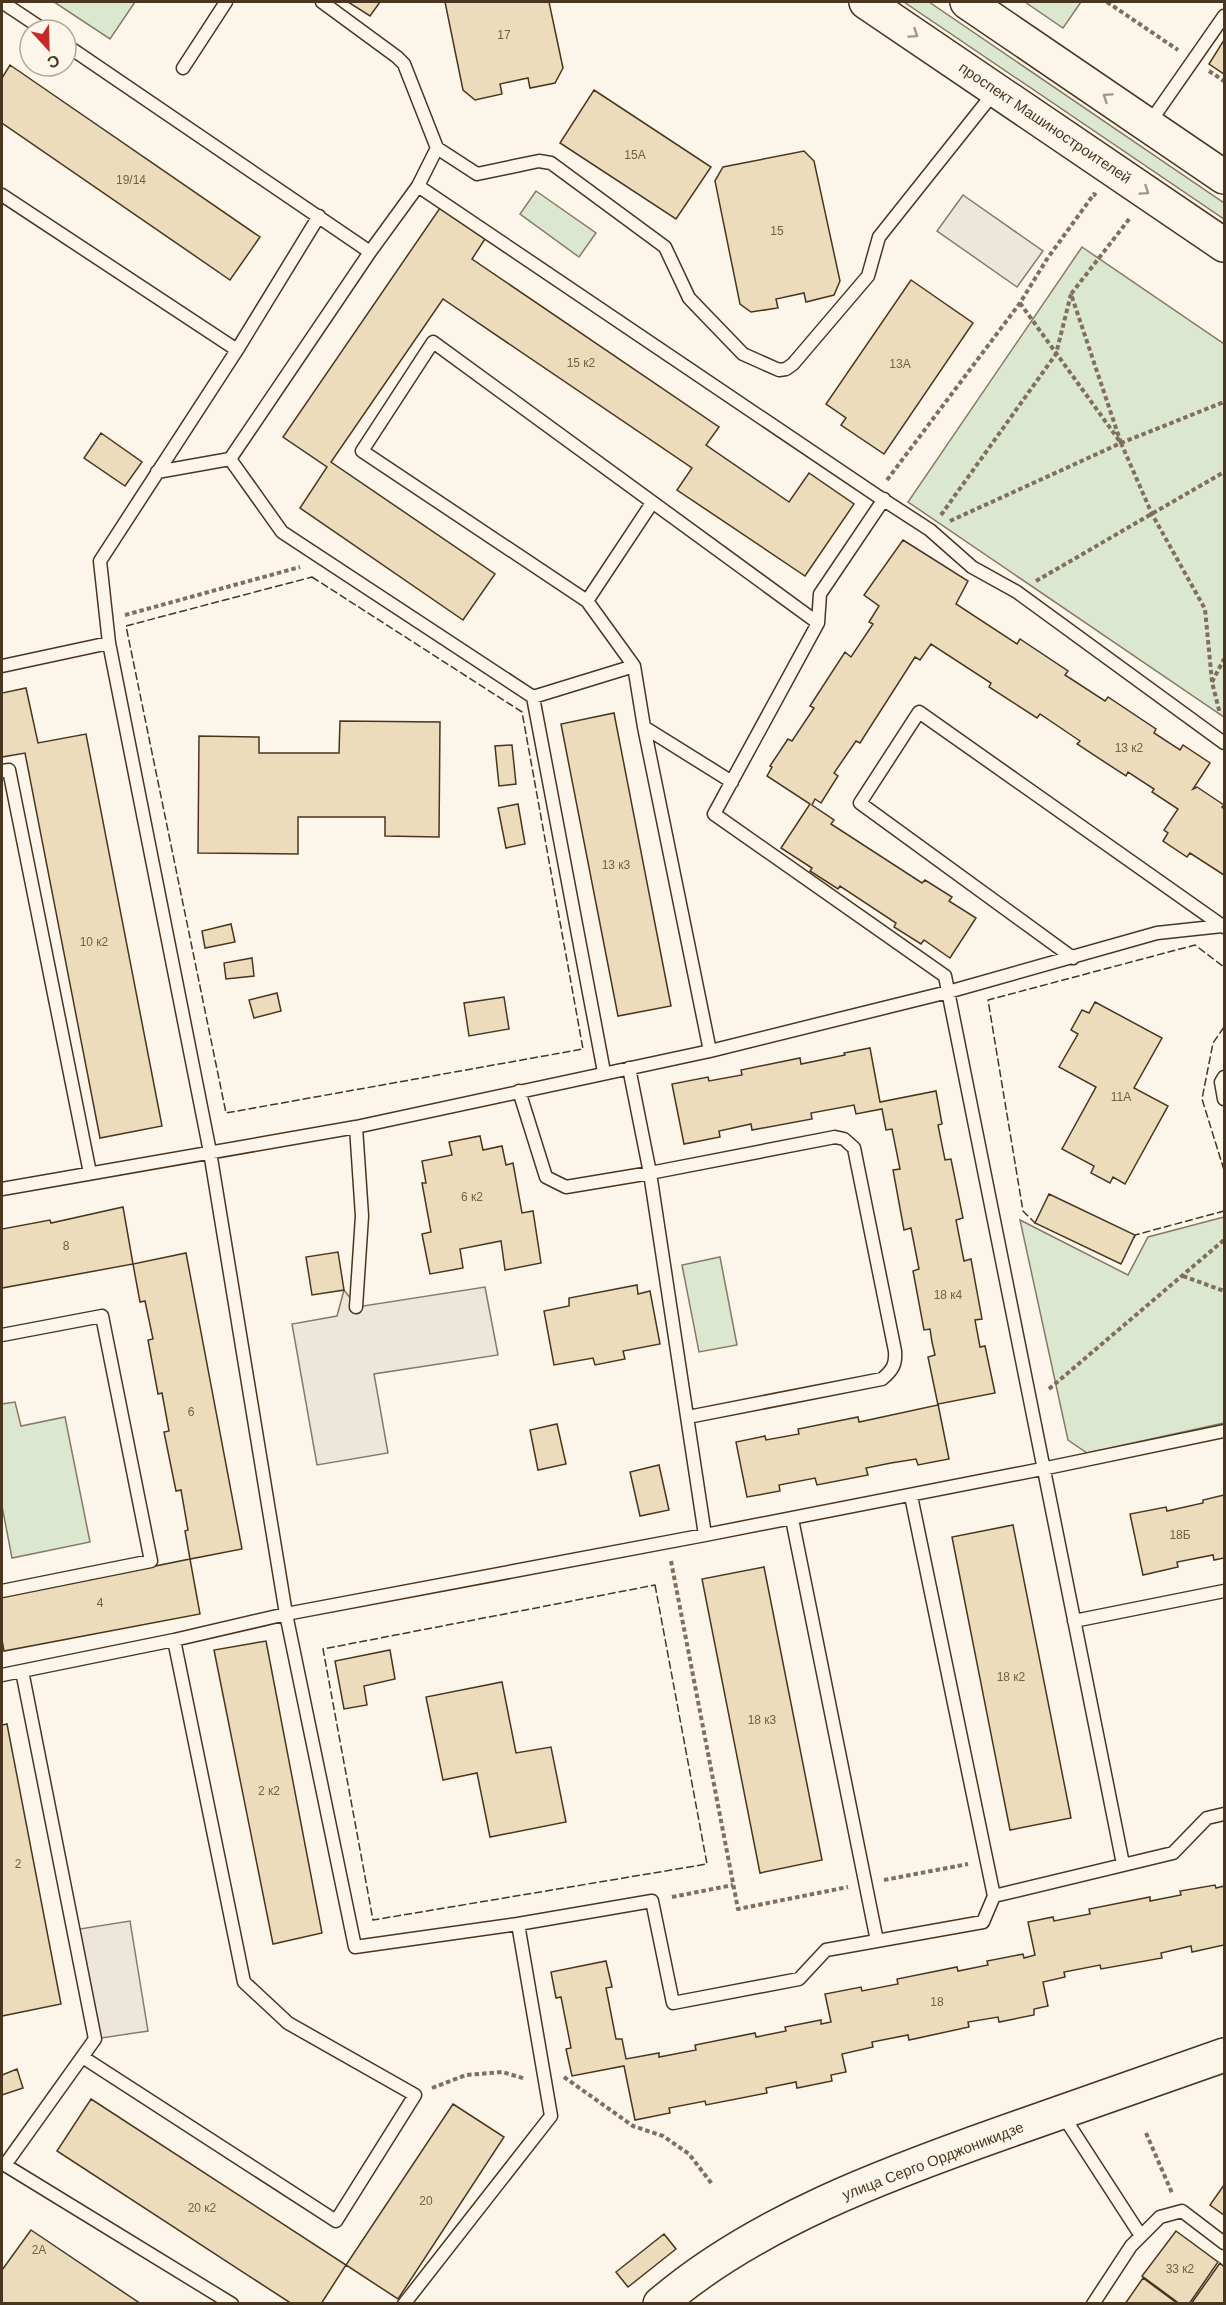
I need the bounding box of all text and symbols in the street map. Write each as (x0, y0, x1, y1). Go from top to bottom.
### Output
north arrow (18, 18, 78, 78)
one-way arrow (908, 27, 919, 38)
house number: 17 (497, 28, 511, 42)
text: С (44, 51, 62, 72)
street label: проспект Машиностроителей (956, 58, 1135, 187)
one-way arrow (1102, 93, 1113, 104)
house number: 15А (624, 148, 646, 162)
house number: 19/14 (116, 173, 146, 187)
one-way arrow (1138, 184, 1149, 195)
house number: 15 (770, 224, 784, 238)
house number: 15 к2 (567, 356, 596, 370)
house number: 13А (889, 357, 911, 371)
house number: 13 к2 (1115, 741, 1144, 755)
house number: 13 к3 (602, 858, 631, 872)
house number: 10 к2 (80, 935, 109, 949)
house number: 11А (1111, 1090, 1131, 1104)
house number: 6 к2 (461, 1190, 483, 1204)
house number: 8 (63, 1239, 70, 1253)
house number: 18 к4 (934, 1288, 963, 1302)
house number: 6 (188, 1405, 195, 1419)
house number: 18Б (1169, 1528, 1191, 1542)
house number: 4 (97, 1596, 104, 1610)
house number: 18 к2 (997, 1670, 1026, 1684)
house number: 18 к3 (748, 1713, 777, 1727)
house number: 2 к2 (258, 1784, 280, 1798)
house number: 2 (15, 1857, 22, 1871)
house number: 18 (930, 1995, 944, 2009)
street label: улица Серго Орджоникидзе (840, 2118, 1026, 2203)
house number: 20 (419, 2194, 433, 2208)
house number: 20 к2 (188, 2201, 217, 2215)
house number: 2А (32, 2243, 46, 2257)
house number: 33 к2 (1166, 2262, 1195, 2276)

